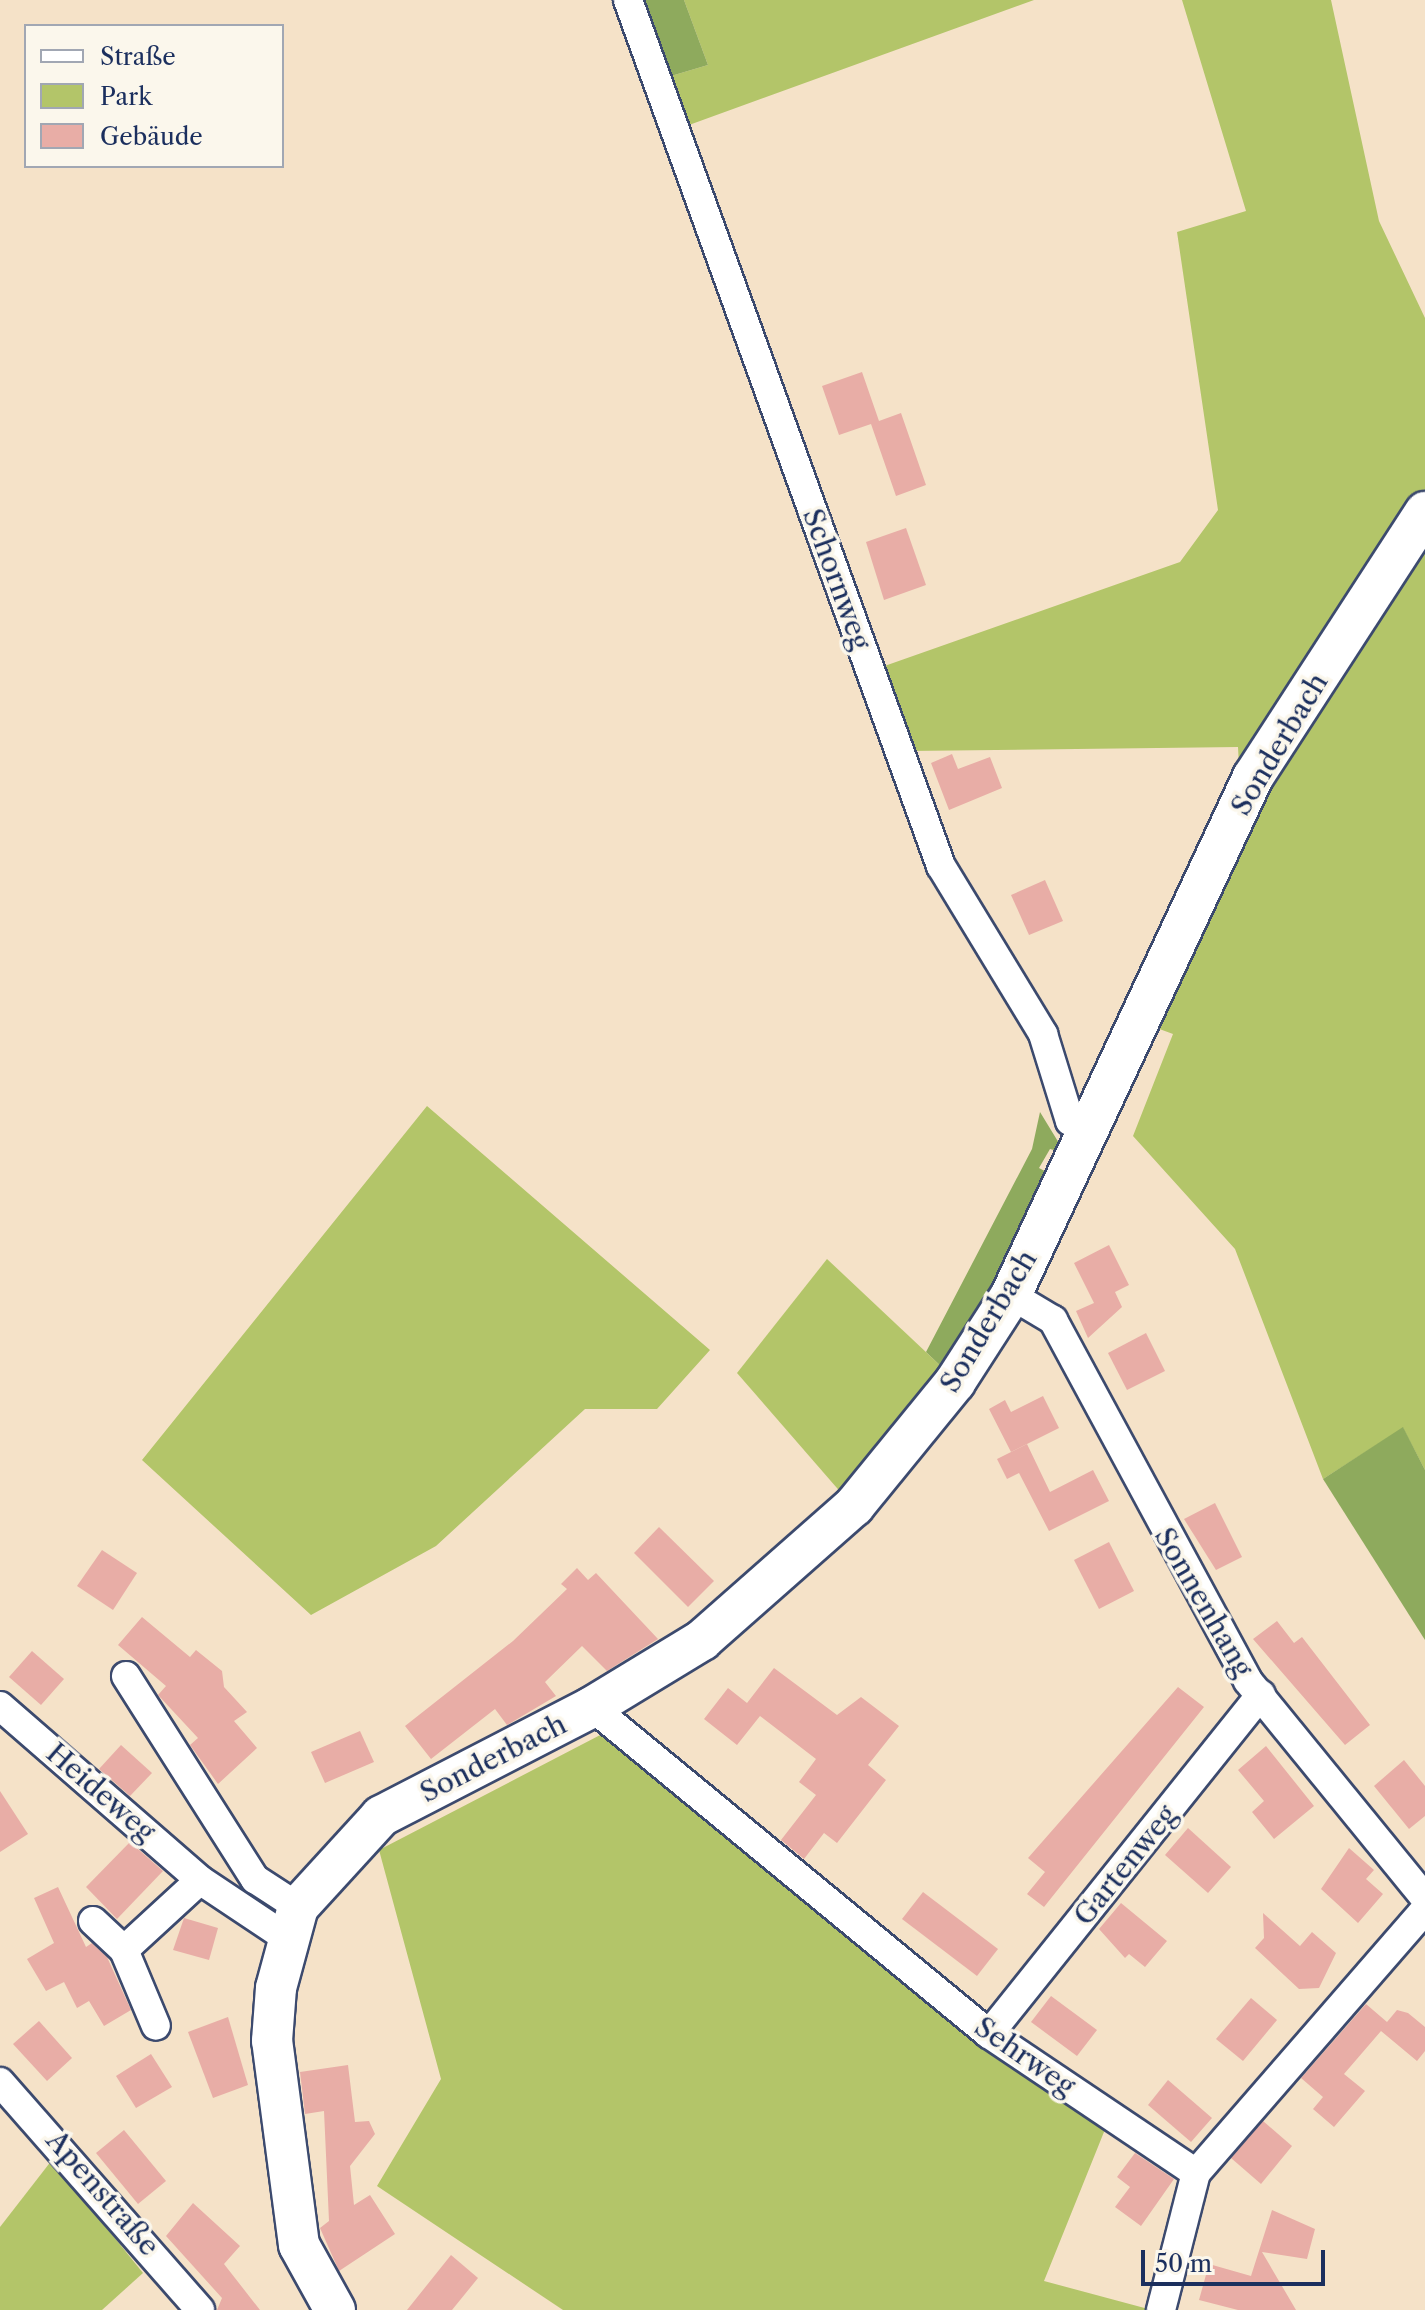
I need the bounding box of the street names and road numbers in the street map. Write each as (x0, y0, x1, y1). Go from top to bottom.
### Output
street label: Schornweg (796, 504, 878, 654)
street label: Sonderbach (1223, 667, 1335, 821)
street label: Sonderbach (932, 1244, 1044, 1398)
street label: Sonnenhang (1148, 1521, 1260, 1683)
street label: Sonderbach (414, 1707, 572, 1809)
street label: Heideweg (40, 1736, 162, 1848)
street label: Gartenweg (1067, 1798, 1183, 1932)
street label: Sehrweg (968, 2009, 1082, 2103)
street label: Apenstraße (40, 2124, 166, 2262)

